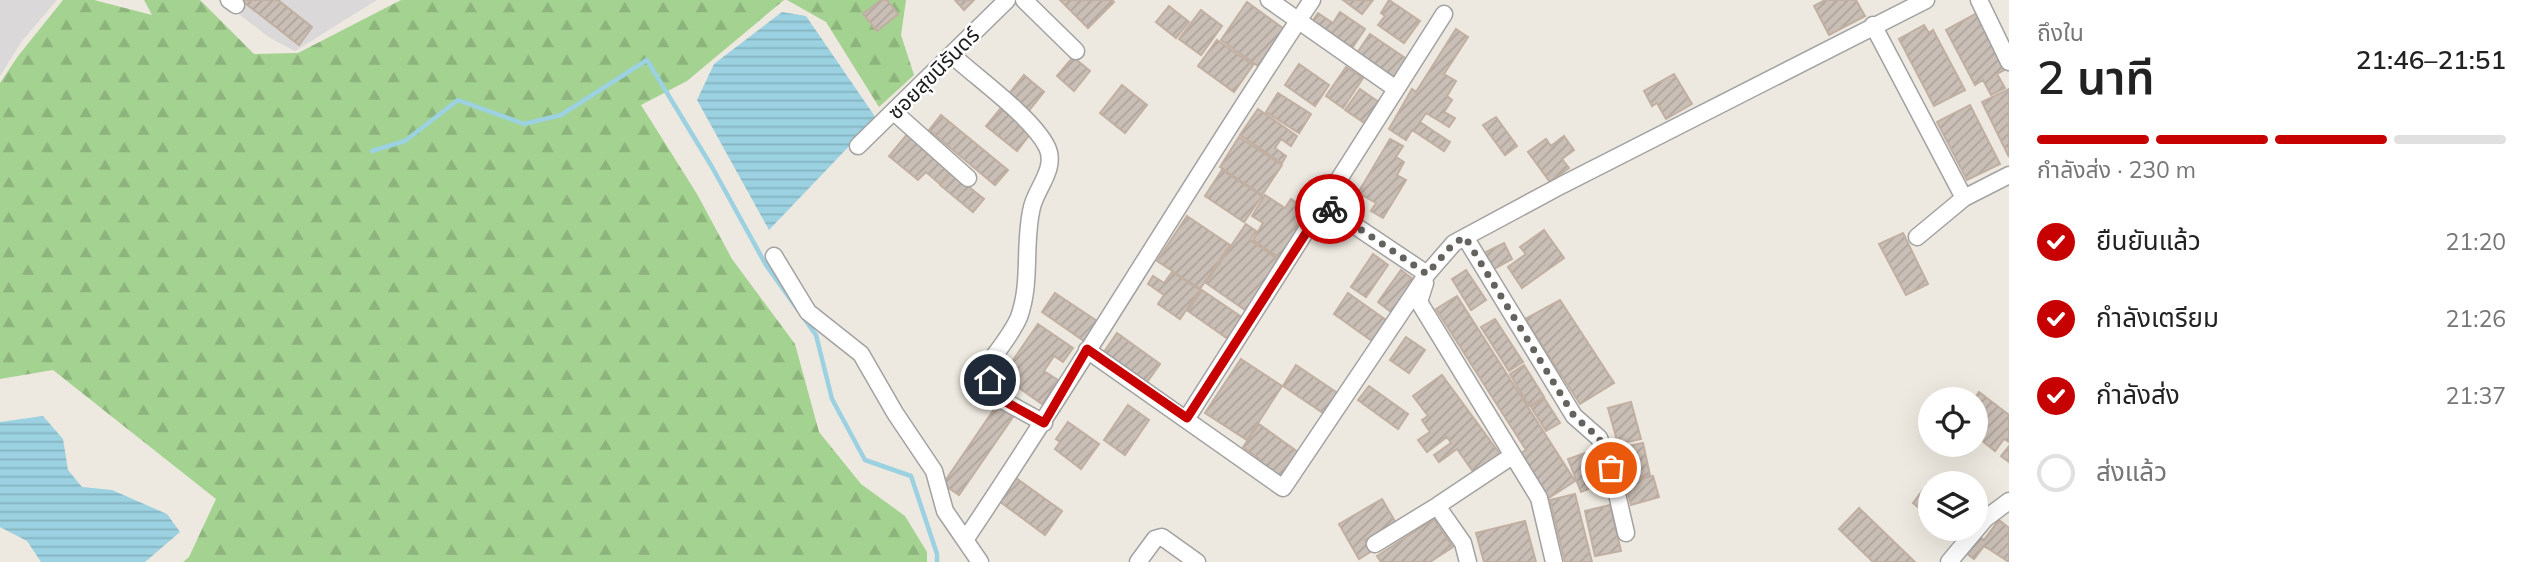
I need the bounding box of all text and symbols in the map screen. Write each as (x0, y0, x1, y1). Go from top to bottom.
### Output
text: ถึงใน (2037, 18, 2084, 47)
street label: ซอยสุขนิรันดร์ (882, 21, 986, 125)
text: 21:46–21:51 (2356, 43, 2506, 76)
text: 2 นาที (2037, 48, 2155, 106)
text: กำลังส่ง · 230 m (2037, 155, 2196, 184)
courier (1295, 174, 1365, 244)
icon: bike (1311, 190, 1349, 228)
icon: check (2037, 223, 2075, 261)
text: ยืนยันแล้ว (2096, 224, 2201, 257)
text: 21:20 (2446, 227, 2506, 256)
icon: check (2037, 300, 2075, 338)
text: กำลังเตรียม (2096, 301, 2219, 334)
text: 21:26 (2446, 304, 2506, 333)
pin (960, 350, 1020, 410)
icon: home (971, 361, 1009, 399)
icon: check (2037, 377, 2075, 415)
text: กำลังส่ง (2096, 378, 2180, 411)
text: 21:37 (2446, 381, 2506, 410)
map controls (1918, 387, 1988, 541)
button: locate (1918, 387, 1988, 457)
pin (1581, 438, 1641, 498)
icon: bag (1592, 449, 1630, 487)
text: ส่งแล้ว (2096, 455, 2167, 488)
button: layers (1918, 471, 1988, 541)

